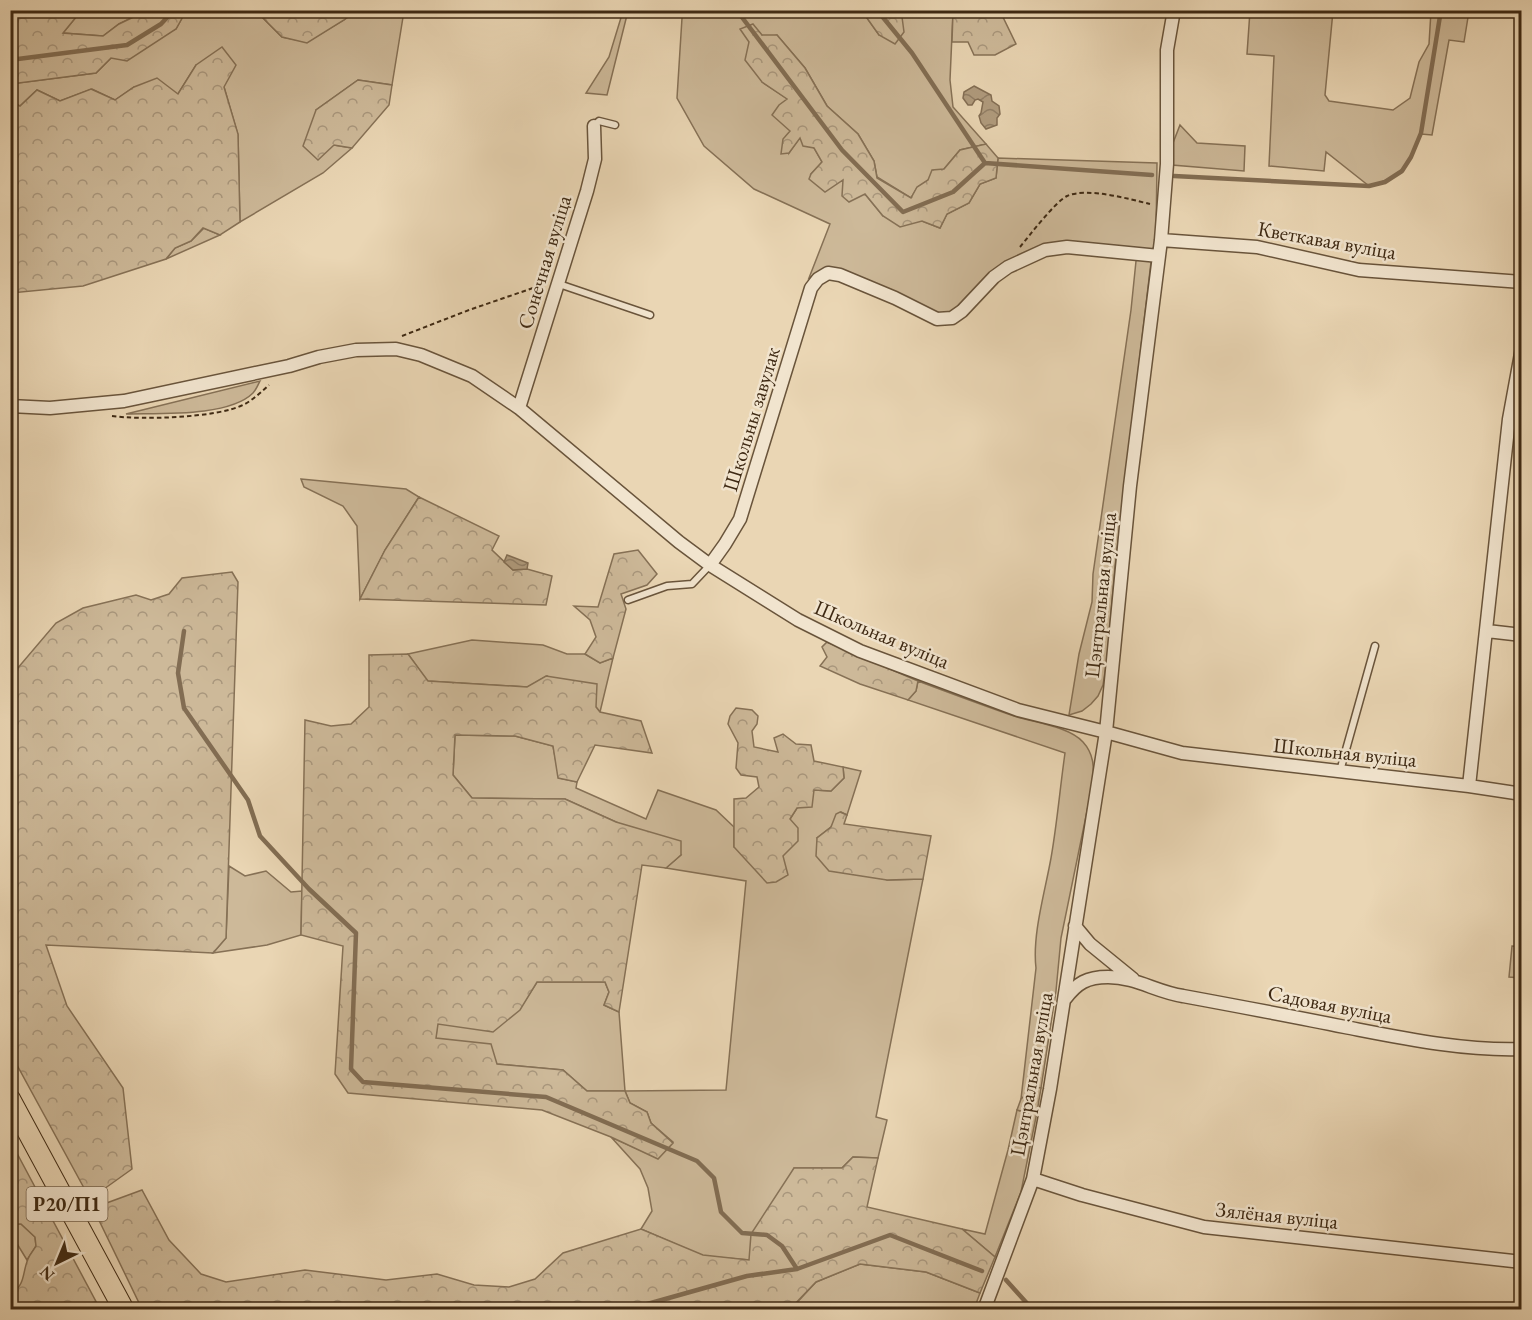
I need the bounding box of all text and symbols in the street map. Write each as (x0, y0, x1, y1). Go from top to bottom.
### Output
street label: Сонечная вуліца (511, 191, 577, 332)
street label: Кветкавая вуліца (1256, 215, 1399, 266)
street label: Школьны завулак (716, 344, 786, 494)
street label: Цэнтральная вуліца (1078, 510, 1122, 679)
street label: Школьная вуліца (810, 593, 954, 675)
street label: Школьная вуліца (1272, 731, 1419, 773)
street label: Садовая вуліца (1266, 979, 1395, 1029)
street label: Цэнтральная вуліца (1003, 989, 1059, 1158)
road number: Р20/П1 (26, 1187, 107, 1221)
street label: Зялёная вуліца (1214, 1195, 1340, 1235)
north arrow (27, 1233, 87, 1293)
text: N (35, 1261, 59, 1286)

